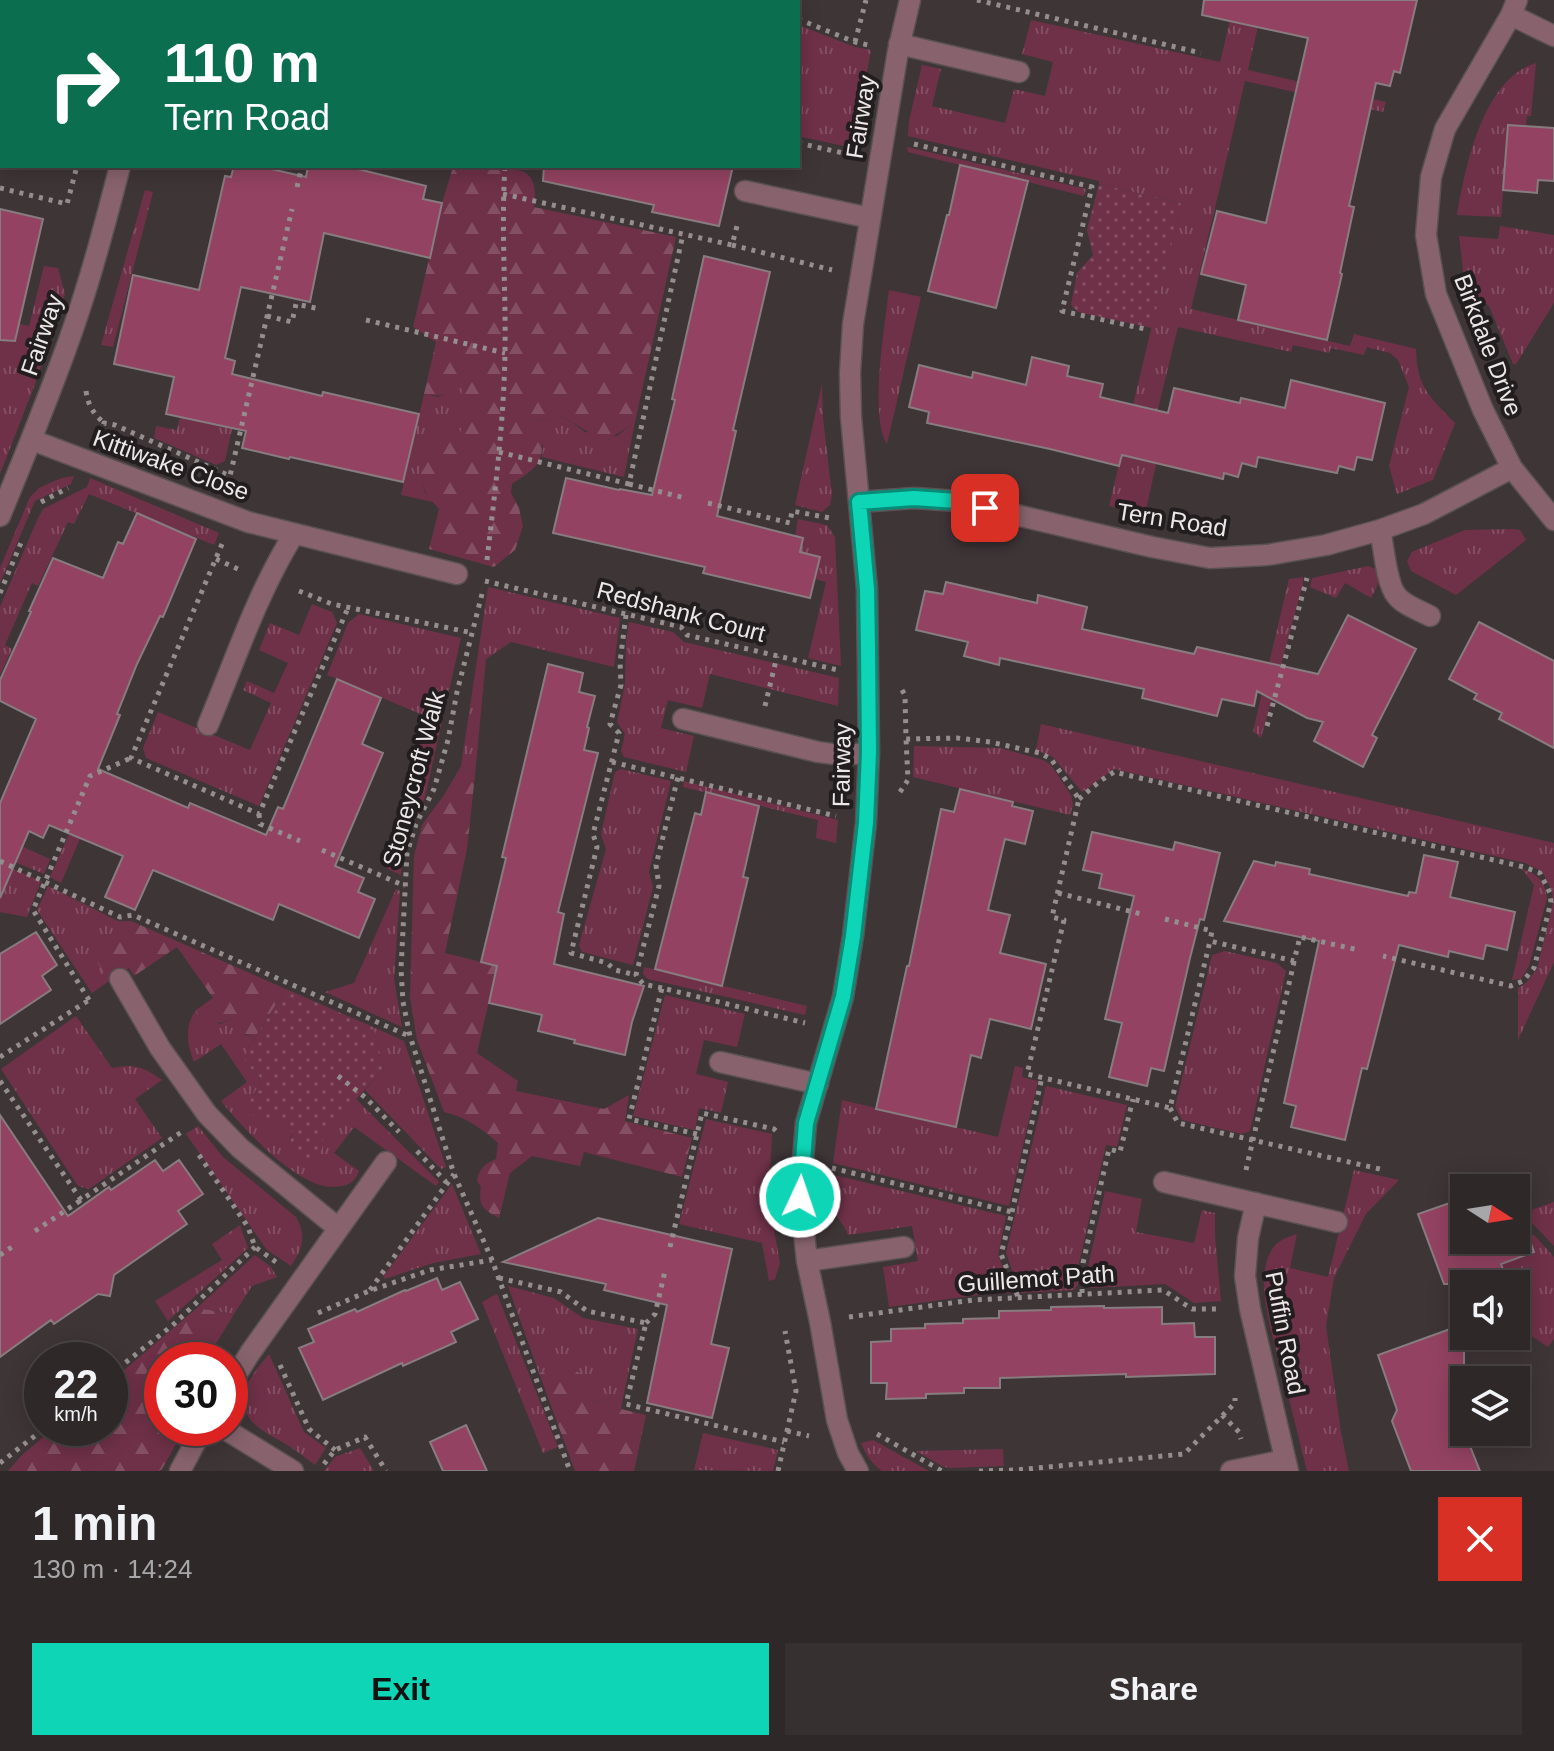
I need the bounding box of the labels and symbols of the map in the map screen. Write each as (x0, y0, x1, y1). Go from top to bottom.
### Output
street label: Fairway (841, 73, 880, 161)
street label: Birkdale Drive (1449, 270, 1528, 419)
street label: Fairway (15, 291, 68, 379)
street label: Kittiwake Close (89, 424, 253, 505)
pin (951, 474, 1019, 542)
street label: Tern Road (1115, 498, 1229, 542)
street label: Redshank Court (594, 576, 769, 647)
street label: Stoneycroft Walk (377, 687, 450, 870)
street label: Fairway (827, 723, 856, 807)
position arrow (758, 1155, 842, 1239)
north arrow (1450, 1174, 1530, 1254)
street label: Guillemot Path (957, 1260, 1115, 1297)
street label: Puffin Road (1260, 1269, 1311, 1397)
speed limit sign: 30 (144, 1342, 248, 1446)

